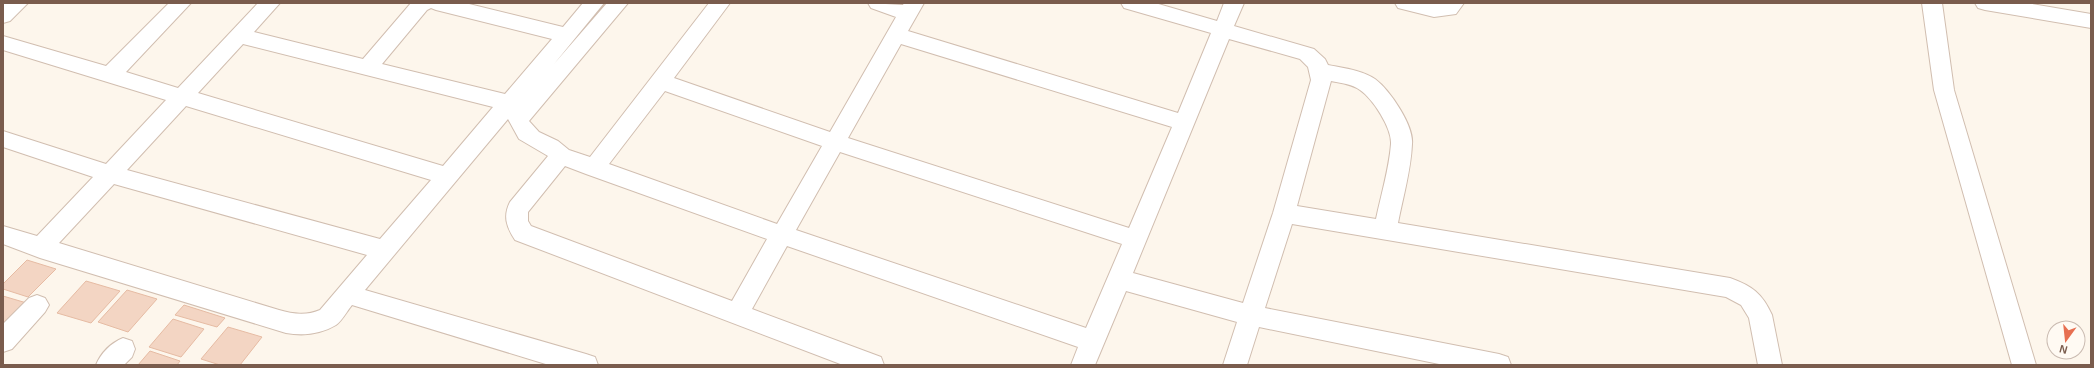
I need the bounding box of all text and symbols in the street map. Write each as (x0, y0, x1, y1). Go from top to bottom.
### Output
north arrow (2046, 320, 2086, 360)
text: N (2058, 343, 2069, 356)

